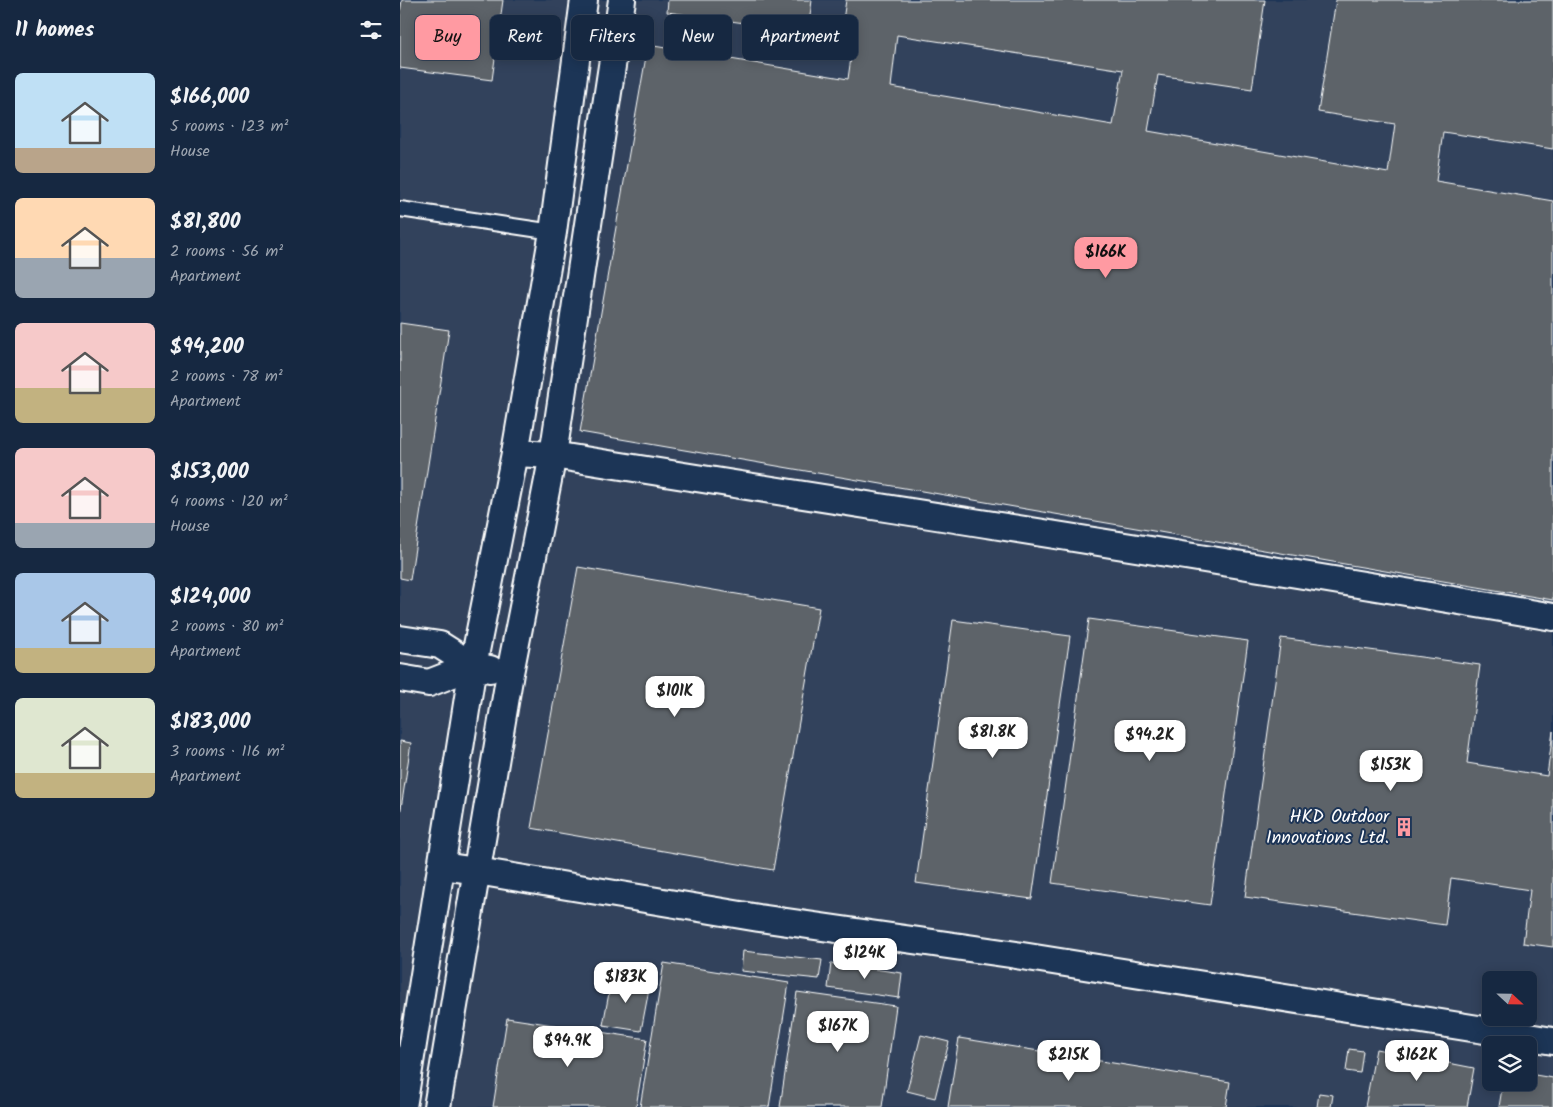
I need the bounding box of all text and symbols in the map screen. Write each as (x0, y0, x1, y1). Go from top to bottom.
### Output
text: 11 homes (15, 14, 94, 47)
chip: Buy (415, 15, 480, 60)
chip: Rent (490, 15, 561, 60)
chip: Filters (571, 15, 654, 60)
chip: New (664, 15, 732, 60)
chip: Apartment (742, 15, 858, 60)
icon: filters (357, 16, 385, 44)
text: $166,000 (170, 81, 249, 114)
icon: home (55, 93, 115, 153)
text: 5 rooms · 123 m² (170, 114, 289, 139)
text: House (170, 139, 210, 164)
text: $81,800 (170, 206, 241, 239)
icon: home (55, 218, 115, 278)
pin: $166K (1071, 236, 1141, 279)
text: 2 rooms · 56 m² (170, 239, 283, 264)
text: $166K (1085, 240, 1127, 265)
text: Apartment (170, 264, 241, 289)
text: $94,200 (170, 331, 244, 364)
icon: home (55, 343, 115, 403)
text: 2 rooms · 78 m² (170, 364, 283, 389)
text: Apartment (170, 389, 241, 414)
text: $153,000 (170, 456, 249, 489)
icon: home (55, 468, 115, 528)
text: 4 rooms · 120 m² (170, 489, 288, 514)
text: House (170, 514, 210, 539)
text: $124,000 (170, 581, 250, 614)
icon: home (55, 593, 115, 653)
text: 2 rooms · 80 m² (170, 614, 283, 639)
text: Apartment (170, 639, 241, 664)
pin: $101K (640, 676, 710, 718)
text: $101K (657, 679, 693, 704)
text: $183,000 (170, 706, 250, 739)
pin: $81.8K (952, 716, 1034, 759)
icon: home (55, 718, 115, 778)
text: $81.8K (970, 720, 1016, 745)
pin: $94.2K (1109, 720, 1191, 762)
text: $94.2K (1125, 723, 1175, 748)
text: 3 rooms · 116 m² (170, 739, 285, 764)
pin: $153K (1356, 750, 1426, 792)
text: $153K (1371, 753, 1411, 778)
text: Apartment (170, 764, 241, 789)
place label: HKD Outdoor Innovations Ltd. (1266, 803, 1390, 853)
building icon: HKD Outdoor Innovations Ltd. (1393, 816, 1415, 838)
pin: $124K (830, 938, 900, 980)
text: $124K (844, 941, 886, 966)
pin: $183K (591, 962, 661, 1004)
text: $183K (605, 965, 647, 990)
north arrow (1482, 971, 1538, 1026)
map controls (1482, 971, 1537, 1091)
pin: $167K (803, 1010, 873, 1053)
text: $167K (818, 1014, 858, 1039)
pin: $94.9K (527, 1026, 609, 1068)
text: $94.9K (544, 1029, 592, 1054)
button: layers (1482, 1036, 1537, 1091)
pin: $215K (1034, 1040, 1104, 1082)
pin: $162K (1382, 1040, 1452, 1082)
text: $215K (1048, 1043, 1090, 1068)
text: $162K (1396, 1043, 1438, 1068)

